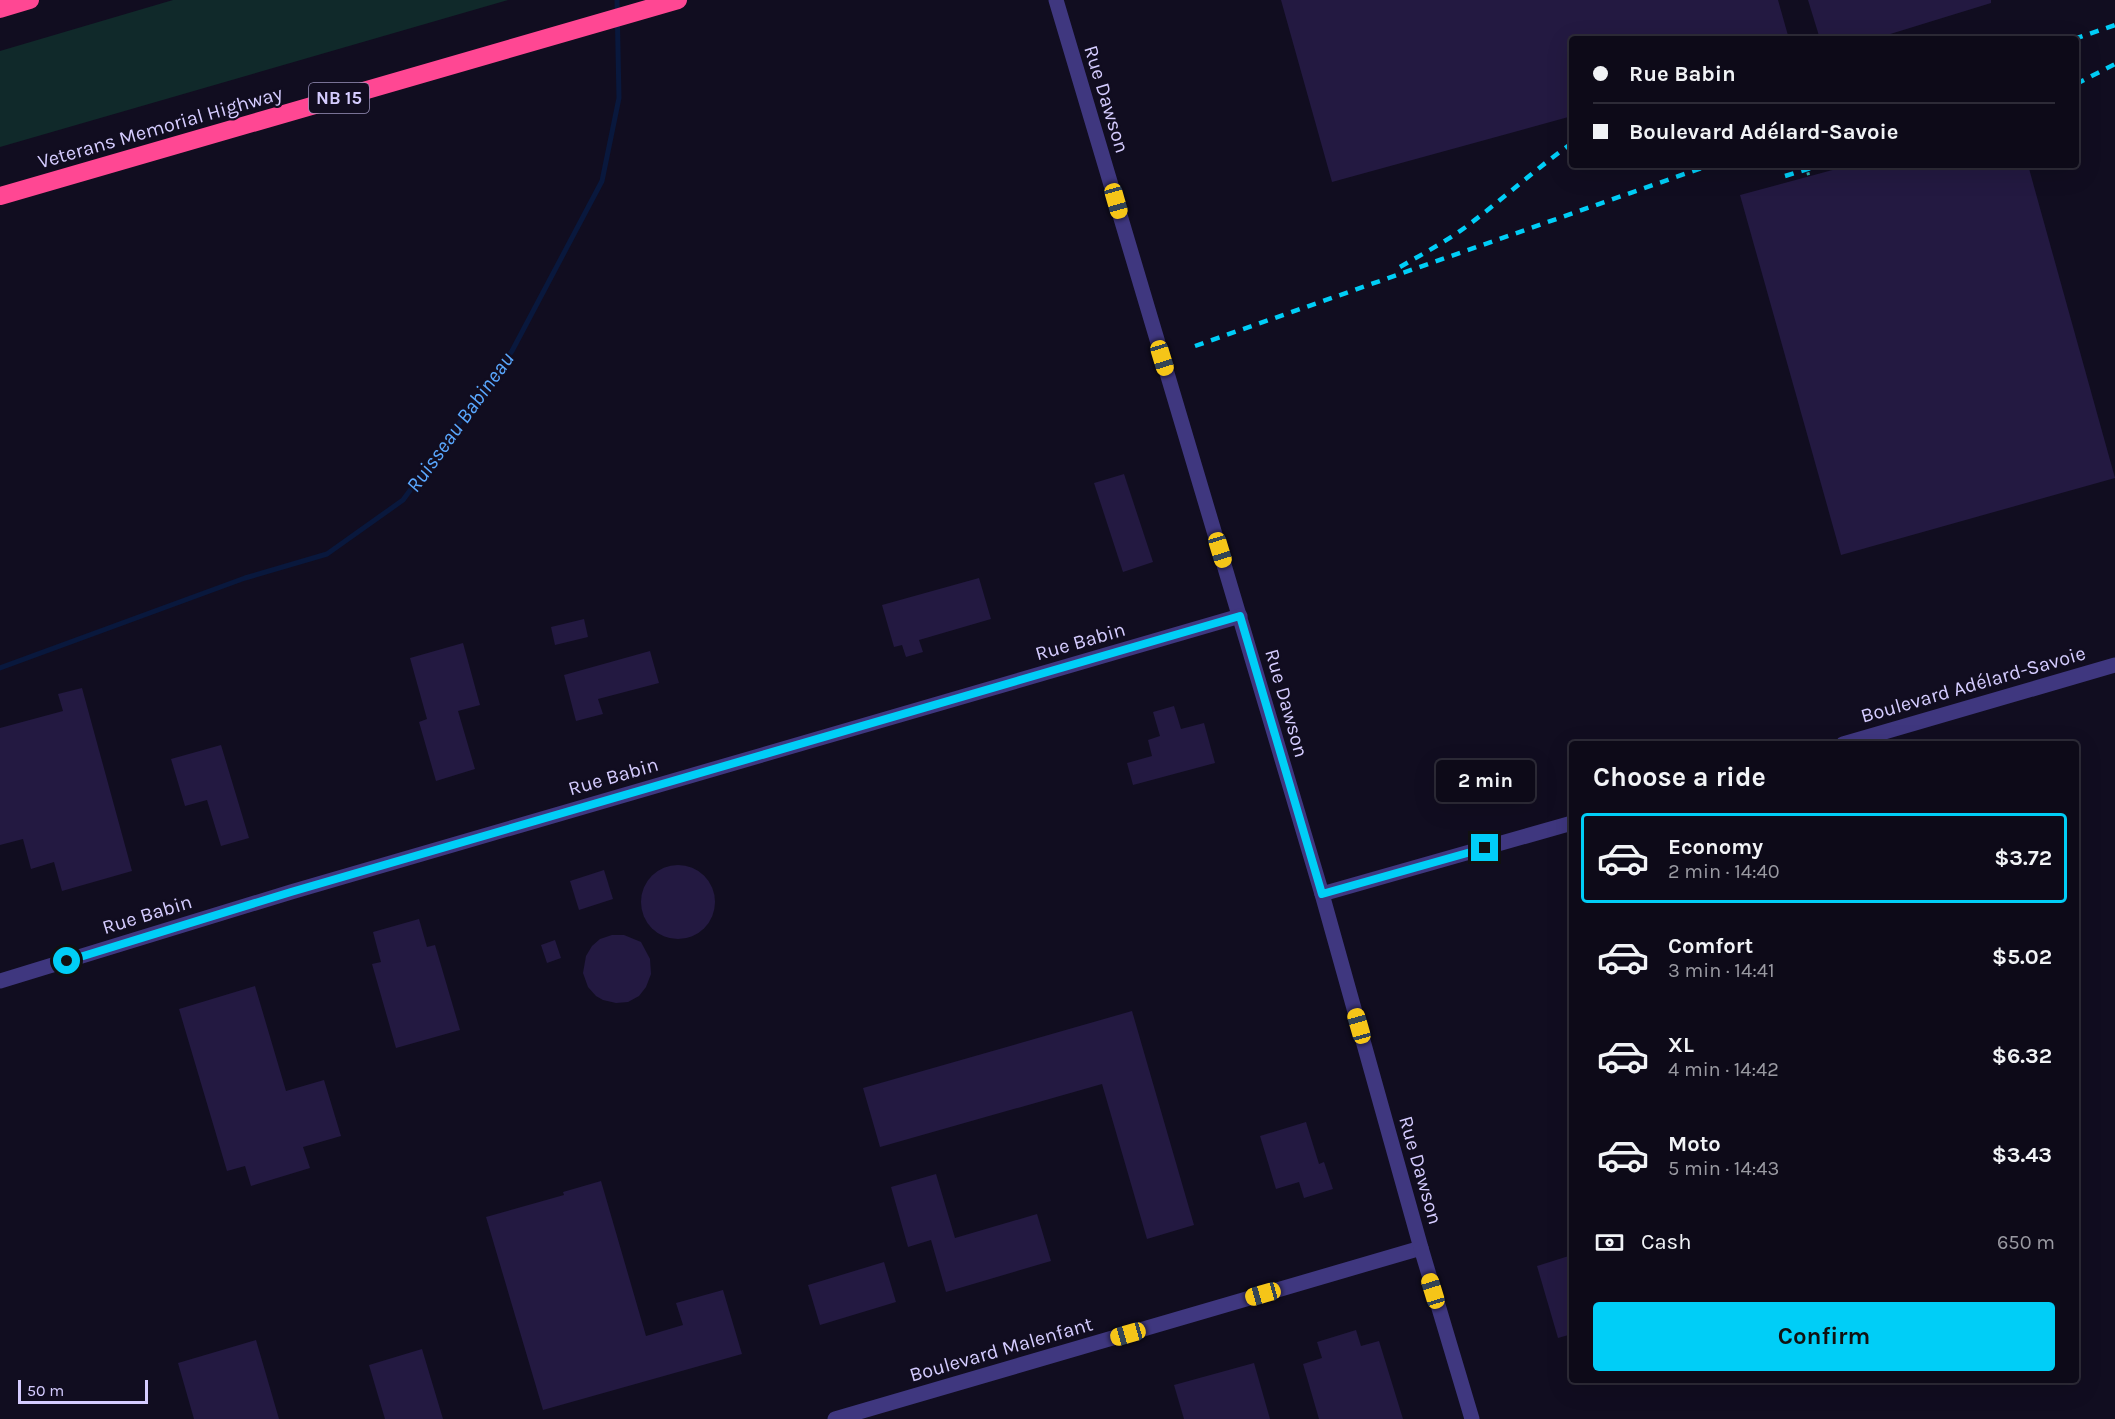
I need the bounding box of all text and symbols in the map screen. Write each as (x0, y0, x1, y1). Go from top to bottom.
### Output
street label: Rue Dawson (1079, 42, 1134, 156)
text: Rue Babin (1629, 61, 1736, 87)
street label: Veterans Memorial Highway (35, 82, 285, 173)
road number: NB 15 (309, 83, 369, 113)
text: Boulevard Adélard-Savoie (1629, 119, 1898, 145)
car (1102, 181, 1130, 221)
car (1148, 338, 1176, 378)
water label: Ruisseau Babineau (401, 347, 519, 497)
car (1206, 530, 1234, 570)
street label: Rue Babin (1032, 618, 1128, 665)
street label: Boulevard Adélard-Savoie (1858, 641, 2088, 728)
street label: Rue Dawson (1260, 646, 1313, 760)
street label: Rue Babin (565, 753, 661, 800)
callout: 2 min (1436, 761, 1534, 803)
text: Choose a ride (1593, 761, 1766, 793)
text: 2 min (1458, 769, 1513, 792)
icon: car (1596, 831, 1650, 885)
route end (1471, 834, 1498, 861)
text: Economy (1668, 834, 1763, 860)
text: $3.72 (1994, 845, 2052, 871)
text: 2 min · 14:40 (1668, 860, 1780, 883)
street label: Rue Babin (99, 890, 195, 939)
icon: car (1596, 930, 1650, 984)
text: Comfort (1668, 933, 1753, 959)
text: $5.02 (1992, 944, 2052, 970)
route start (53, 947, 80, 974)
text: 3 min · 14:41 (1668, 959, 1775, 982)
car (1345, 1006, 1373, 1046)
icon: car (1596, 1029, 1650, 1083)
text: XL (1668, 1032, 1694, 1058)
text: $6.32 (1992, 1043, 2052, 1069)
text: 4 min · 14:42 (1668, 1058, 1779, 1081)
street label: Rue Dawson (1394, 1113, 1447, 1227)
icon: car (1596, 1128, 1650, 1182)
text: Moto (1668, 1131, 1721, 1157)
text: $3.43 (1992, 1142, 2052, 1168)
text: 5 min · 14:43 (1668, 1157, 1779, 1180)
icon: cash (1593, 1226, 1626, 1259)
text: Cash (1641, 1229, 1691, 1255)
text: 650 m (1997, 1231, 2055, 1254)
car (1419, 1271, 1447, 1311)
car (1243, 1280, 1283, 1308)
button: Confirm (1593, 1302, 2055, 1371)
street label: Boulevard Malenfant (907, 1312, 1096, 1387)
car (1108, 1320, 1148, 1348)
scale bar (18, 1377, 148, 1404)
text: 50 m (27, 1381, 64, 1400)

